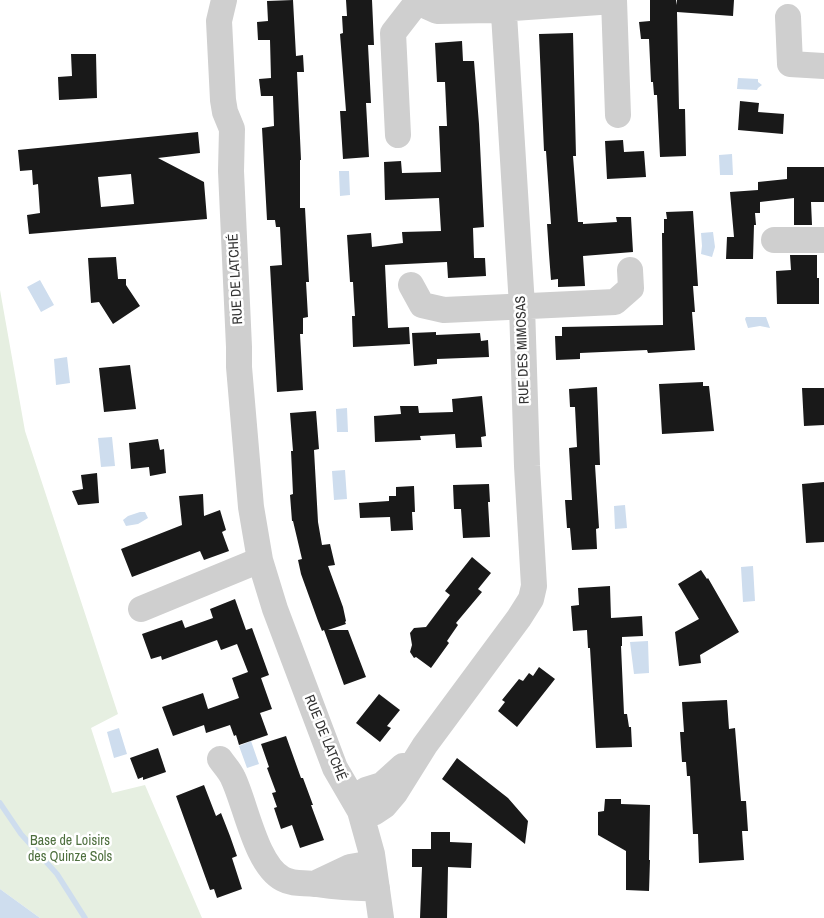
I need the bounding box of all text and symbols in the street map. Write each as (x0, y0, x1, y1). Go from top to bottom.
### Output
street label: RUE DE LATCHÉ (225, 233, 247, 325)
street label: RUE DES MIMOSAS (513, 296, 533, 404)
street label: RUE DE LATCHÉ (300, 693, 350, 783)
park label: Base de Loisirs des Quinze Sols (28, 833, 112, 866)

